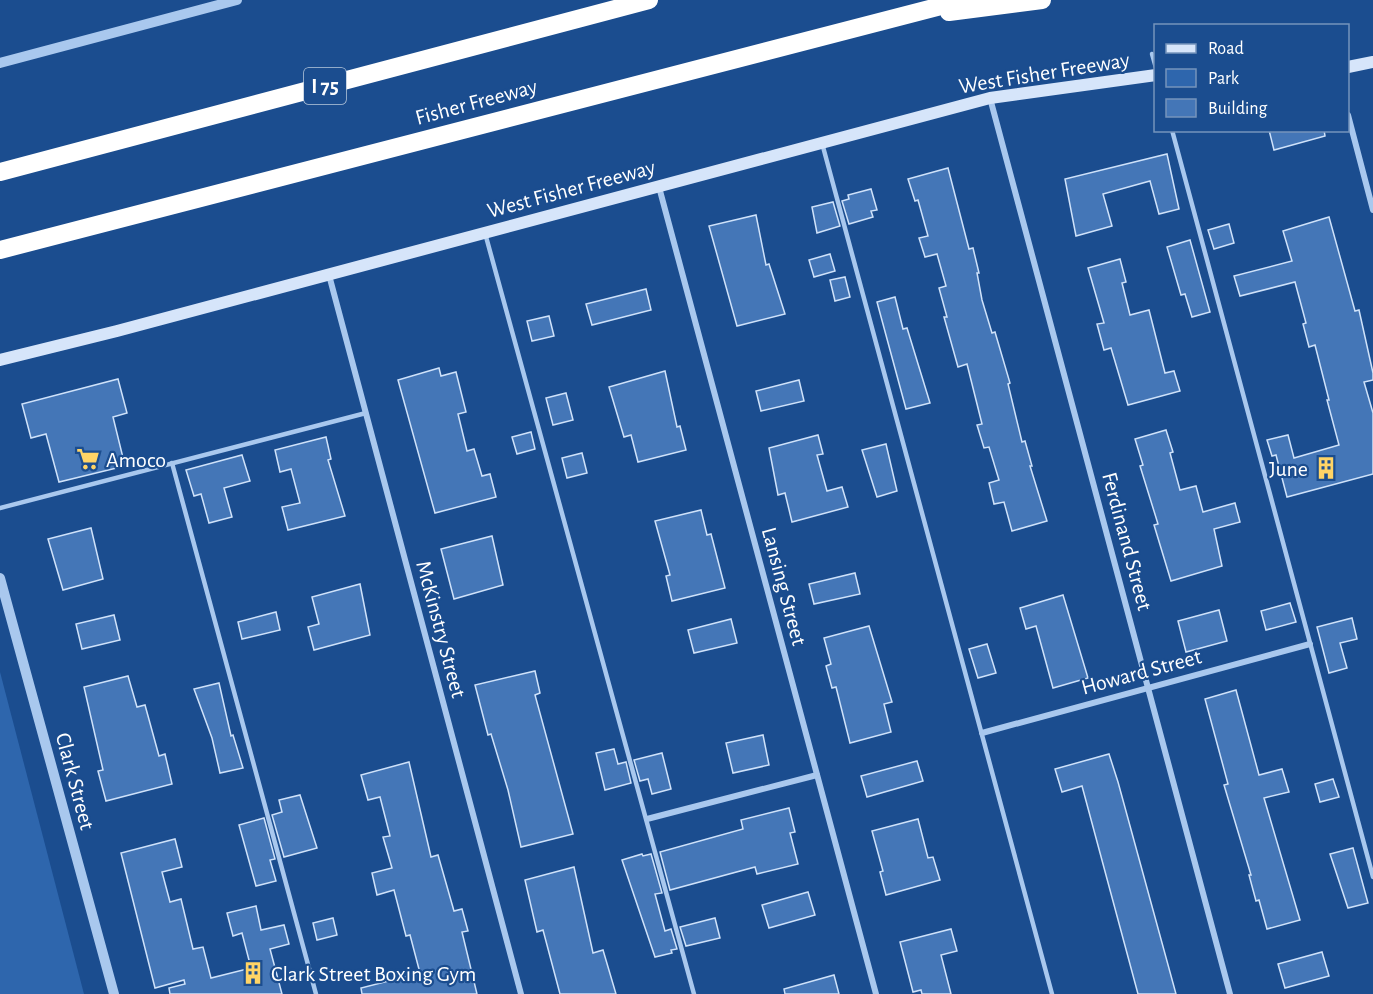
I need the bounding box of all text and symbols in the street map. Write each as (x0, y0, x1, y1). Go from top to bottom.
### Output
legend (1154, 24, 1349, 132)
text: Road (1208, 40, 1244, 58)
street label: West Fisher Freeway (957, 49, 1132, 97)
road number: I 75 (304, 68, 346, 104)
text: Park (1208, 70, 1240, 88)
street label: Fisher Freeway (413, 75, 540, 129)
text: Building (1208, 100, 1268, 118)
street label: West Fisher Freeway (485, 156, 658, 222)
supermarket icon: Amoco (75, 446, 101, 472)
place label: Amoco (106, 449, 166, 471)
building icon: June (1313, 455, 1339, 481)
place label: June (1269, 458, 1308, 480)
street label: Ferdinand Street (1098, 470, 1156, 613)
street label: Lansing Street (758, 525, 810, 648)
street label: McKinstry Street (412, 558, 470, 700)
street label: Howard Street (1079, 645, 1204, 699)
street label: Clark Street (52, 730, 99, 832)
building icon: Clark Street Boxing Gym (240, 960, 266, 986)
place label: Clark Street Boxing Gym (271, 963, 476, 985)

